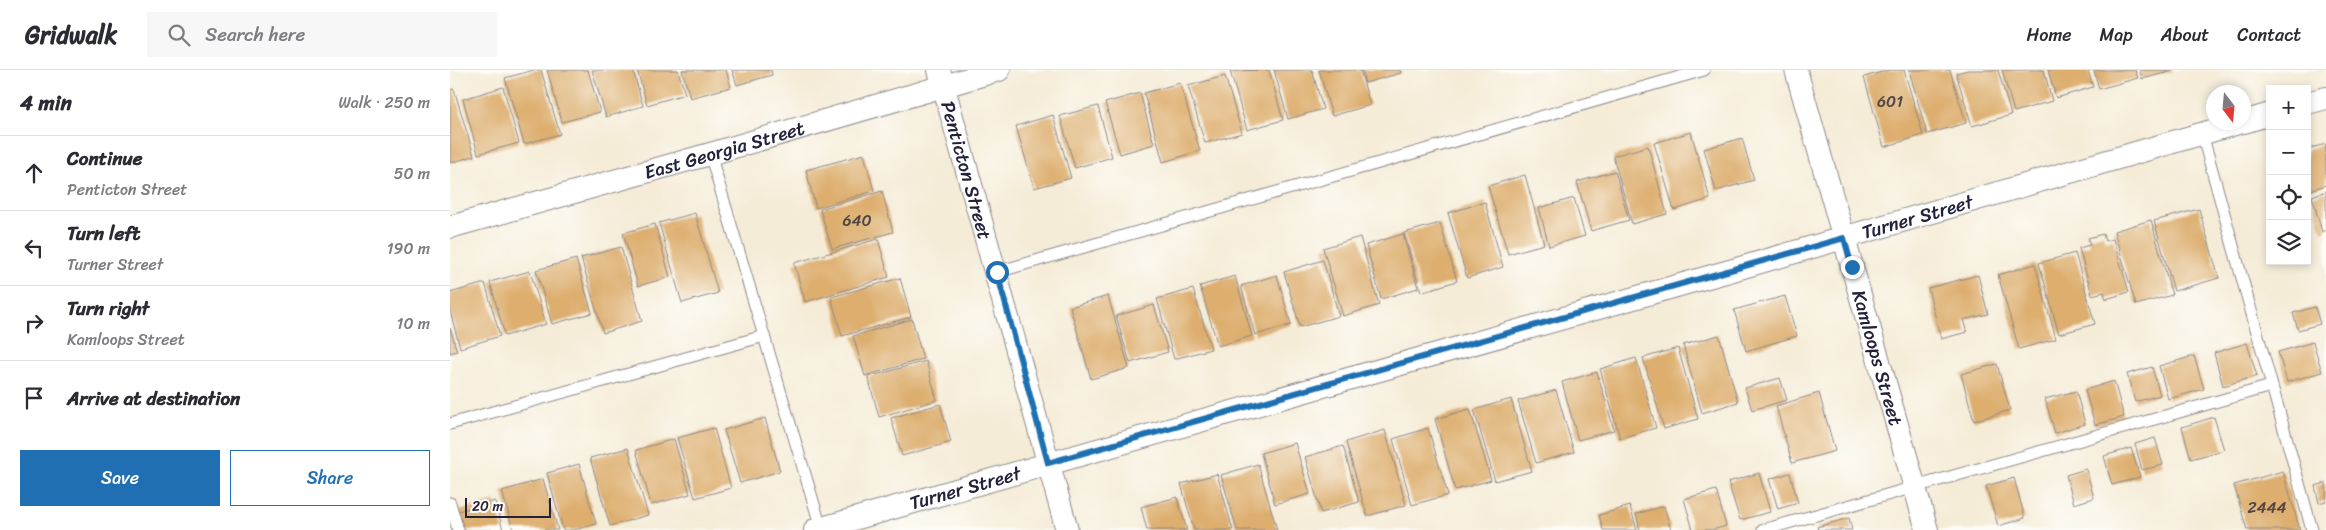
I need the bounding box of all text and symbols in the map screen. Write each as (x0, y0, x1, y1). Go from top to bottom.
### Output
search box (147, 12, 497, 57)
text: Gridwalk (25, 14, 117, 56)
text: Search here (205, 18, 305, 51)
text: Home (2027, 19, 2072, 51)
text: Map (2100, 19, 2133, 51)
text: About (2161, 19, 2209, 51)
text: Contact (2237, 19, 2301, 51)
icon: search (165, 21, 193, 49)
text: 4 min (20, 84, 72, 122)
north arrow (2206, 85, 2251, 130)
map controls (2266, 85, 2311, 265)
button: + (2266, 85, 2311, 130)
house number: 601 (1877, 87, 1903, 116)
text: Walk · 250 m (338, 88, 430, 117)
street label: Penticton Street (932, 97, 1002, 243)
street label: East Georgia Street (640, 111, 808, 188)
button: − (2266, 130, 2311, 175)
text: Continue (67, 142, 143, 175)
icon: ahead (20, 159, 48, 187)
text: 50 m (394, 159, 430, 188)
text: Penticton Street (67, 175, 187, 204)
button: locate (2266, 175, 2311, 220)
street label: Turner Street (1858, 184, 1978, 248)
house number: 640 (842, 206, 872, 235)
text: Turn left (67, 217, 140, 250)
button: layers (2266, 220, 2311, 265)
icon: left (20, 234, 48, 262)
text: 190 m (387, 234, 430, 263)
text: Turner Street (67, 250, 163, 279)
route end (1841, 256, 1864, 279)
route start (986, 261, 1009, 284)
street label: Kamloops Street (1843, 286, 1913, 429)
text: Turn right (67, 292, 149, 325)
icon: right (20, 309, 48, 337)
text: 10 m (397, 309, 430, 338)
text: Kamloops Street (67, 325, 185, 354)
text: Arrive at destination (67, 382, 240, 415)
icon: arrive (20, 384, 48, 412)
button: Save (20, 450, 220, 506)
button: Share (230, 450, 430, 506)
street label: Turner Street (906, 456, 1026, 519)
house number: 2444 (2247, 493, 2287, 522)
text: 20 m (472, 494, 503, 519)
scale bar (465, 495, 551, 518)

